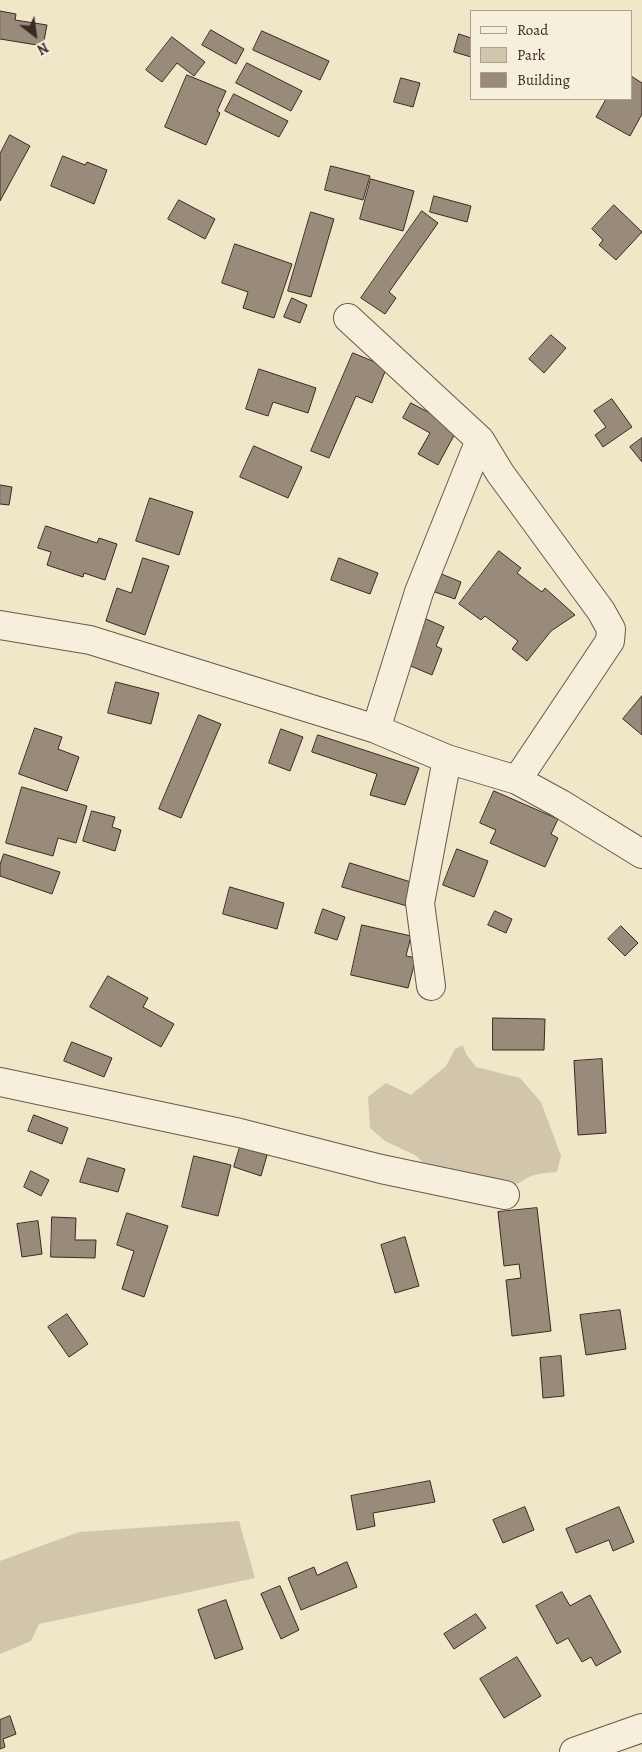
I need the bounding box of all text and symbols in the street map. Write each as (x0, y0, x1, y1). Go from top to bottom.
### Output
north arrow (10, 10, 60, 60)
legend (470, 10, 632, 100)
text: Road (517, 20, 548, 40)
text: N (34, 38, 52, 59)
text: Park (517, 45, 545, 65)
text: Building (517, 70, 570, 90)

